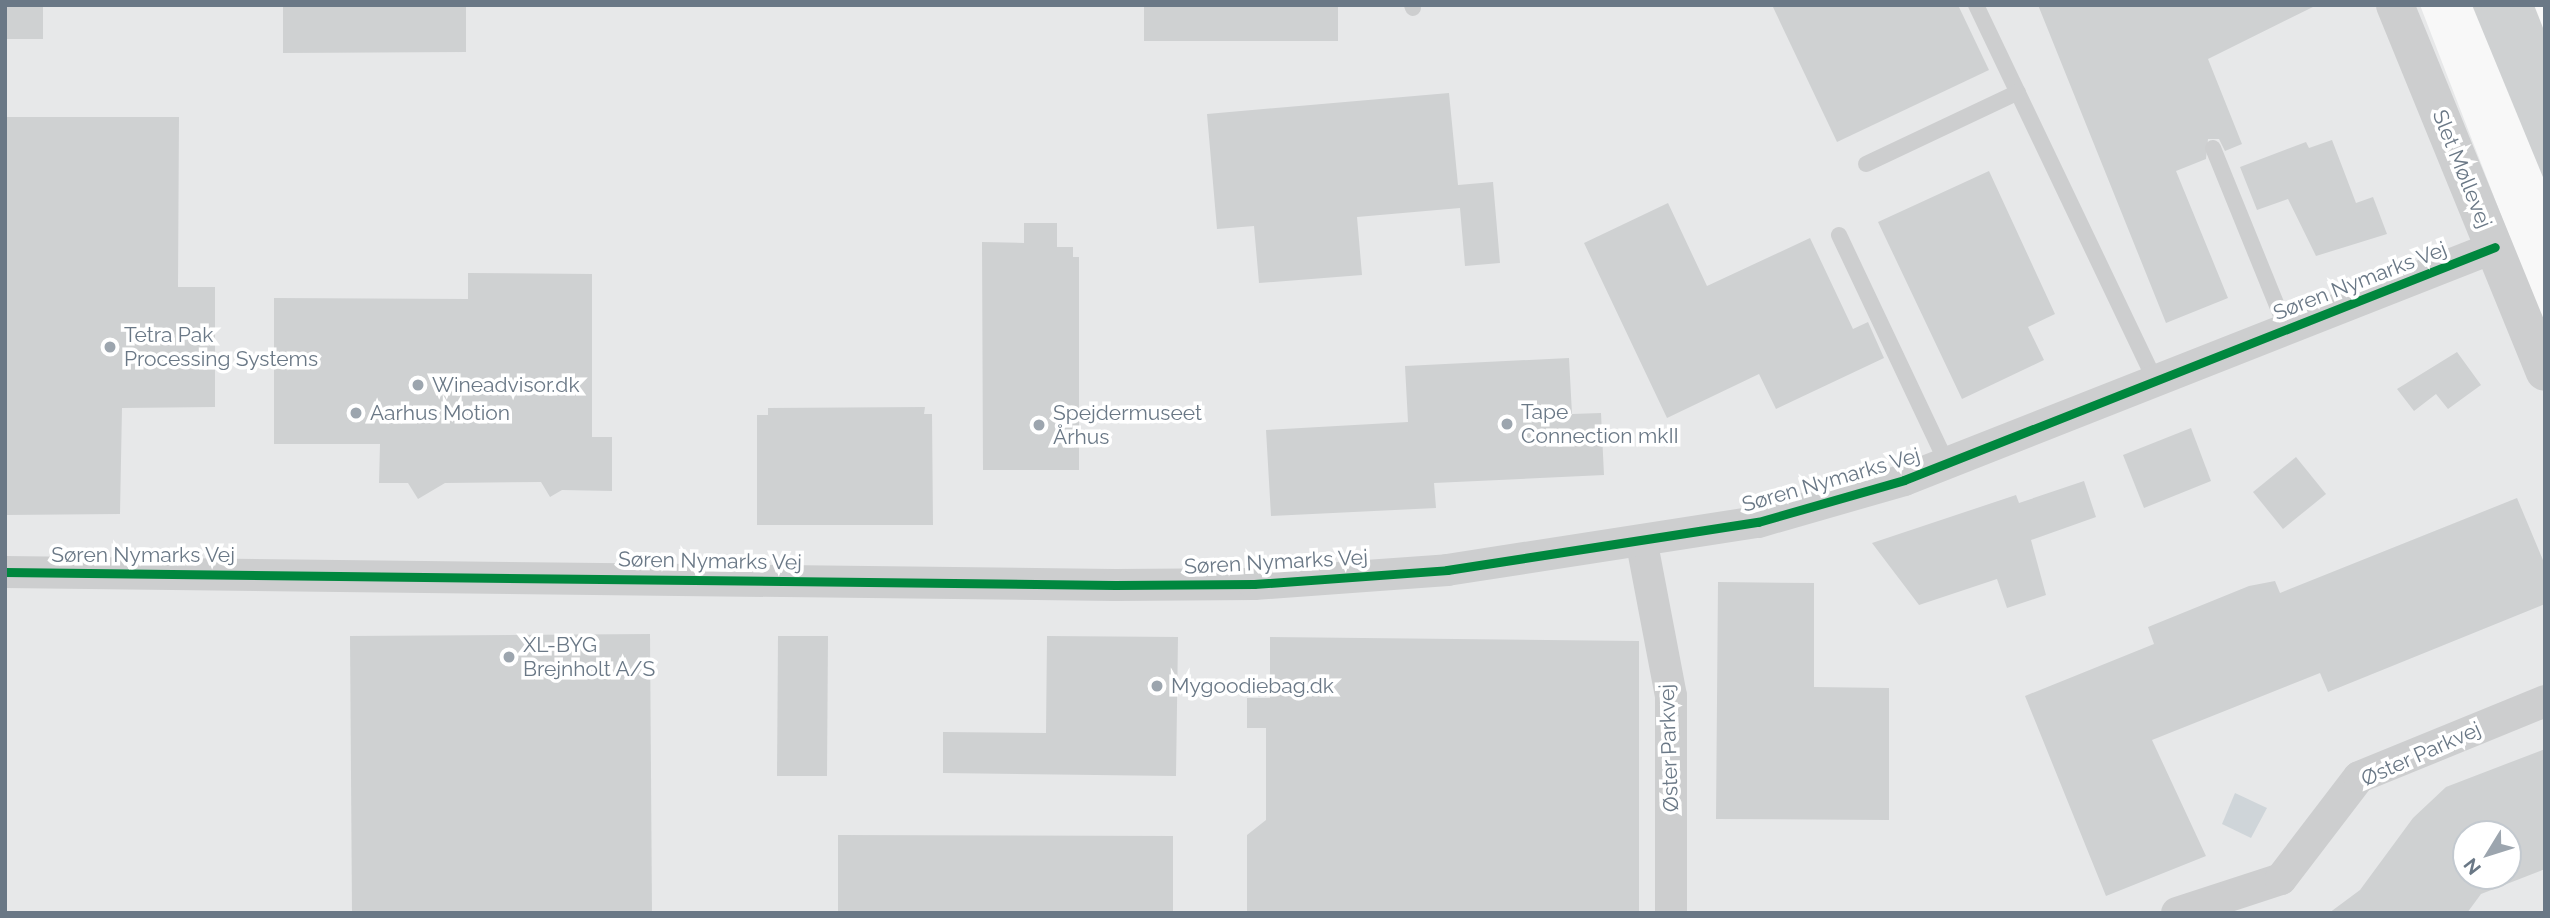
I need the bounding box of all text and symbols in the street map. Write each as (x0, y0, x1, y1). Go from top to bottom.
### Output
street label: Slet Møllevej (2427, 106, 2497, 232)
street label: Søren Nymarks Vej (2269, 236, 2451, 326)
place label: Tetra Pak Processing Systems (124, 322, 318, 372)
marker: Tetra Pak Processing Systems (102, 339, 118, 355)
place label: Wineadvisor.dk (432, 372, 580, 398)
marker: Wineadvisor.dk (410, 377, 426, 393)
place label: Tape Connection mkII (1521, 399, 1679, 449)
place label: Aarhus Motion (370, 400, 510, 426)
place label: Spejdermuseet Århus (1053, 400, 1202, 450)
marker: Aarhus Motion (348, 405, 364, 421)
marker: Tape Connection mkII (1499, 416, 1515, 432)
marker: Spejdermuseet Århus (1031, 417, 1047, 433)
street label: Søren Nymarks Vej (1739, 442, 1923, 518)
street label: Søren Nymarks Vej (51, 542, 235, 568)
street label: Søren Nymarks Vej (1183, 545, 1369, 579)
street label: Søren Nymarks Vej (618, 547, 802, 575)
place label: XL-BYG Brejnholt A/S (523, 632, 656, 682)
marker: XL-BYG Brejnholt A/S (501, 649, 517, 665)
place label: Mygoodiebag.dk (1171, 673, 1334, 699)
marker: Mygoodiebag.dk (1149, 678, 1165, 694)
street label: Øster Parkvej (1654, 683, 1684, 813)
street label: Øster Parkvej (2357, 716, 2485, 792)
north arrow (2452, 820, 2522, 890)
text: N (2459, 854, 2485, 879)

